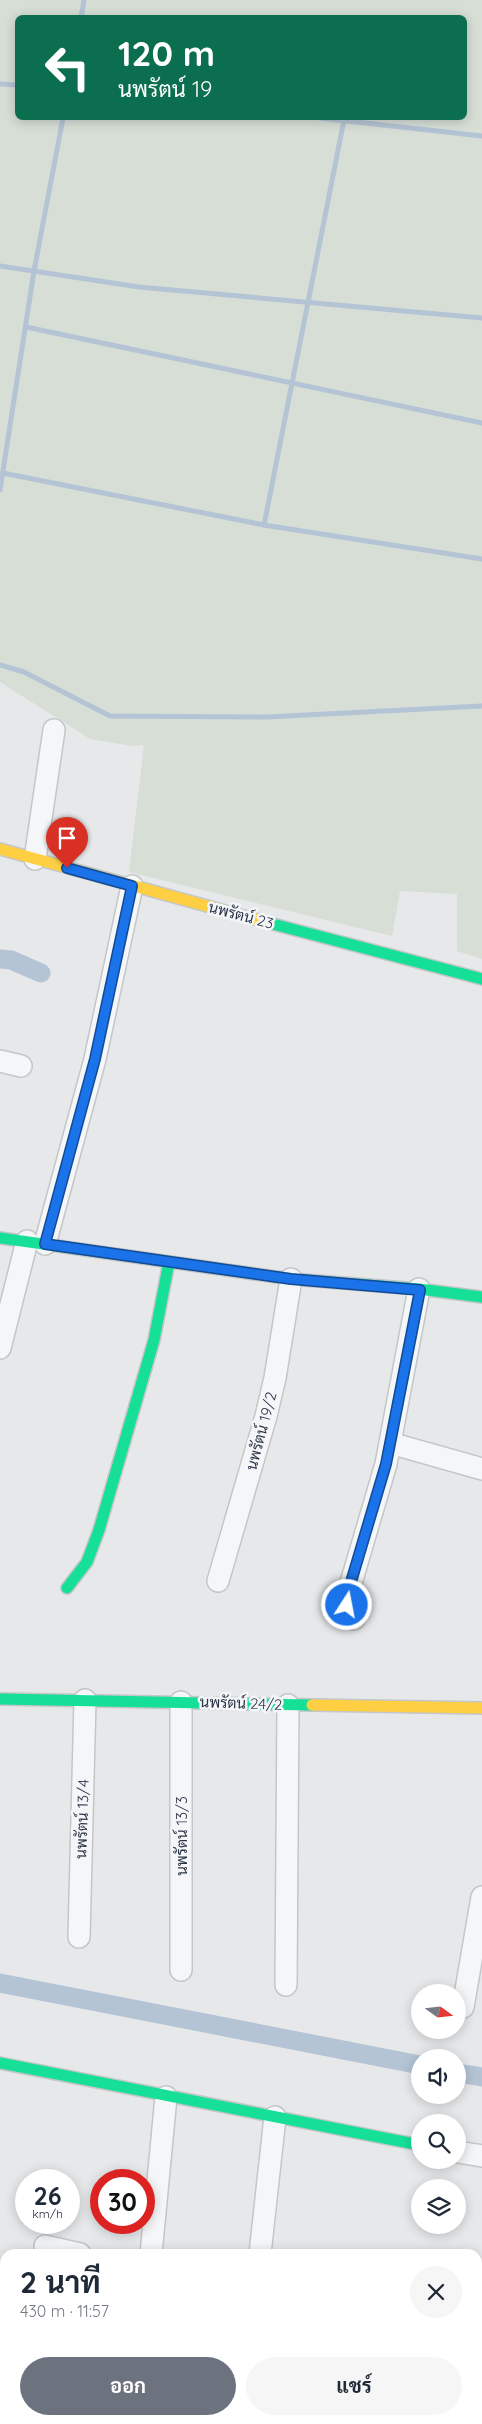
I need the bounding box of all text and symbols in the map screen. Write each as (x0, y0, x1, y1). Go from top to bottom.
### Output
text: 120 m (118, 31, 215, 75)
icon: left (35, 35, 100, 100)
text: นพรัตน์ 19 (118, 75, 212, 103)
pin (46, 817, 88, 868)
icon: arrive (53, 824, 81, 852)
street label: นพรัตน์ 23 (206, 897, 276, 933)
street label: นพรัตน์ 19/2 (241, 1390, 281, 1472)
position arrow (320, 1578, 372, 1630)
street label: นพรัตน์ 24/2 (199, 1692, 283, 1714)
street label: นพรัตน์ 13/4 (71, 1779, 93, 1859)
street label: นพรัตน์ 13/3 (172, 1796, 191, 1876)
north arrow (411, 1984, 466, 2039)
map controls (411, 1984, 466, 2234)
button: sound (411, 2049, 466, 2104)
button: search (411, 2114, 466, 2169)
speed limit sign: 30 (90, 2169, 155, 2234)
button: layers (411, 2179, 466, 2234)
text: 26 (33, 2180, 62, 2211)
text: km/h (32, 2206, 63, 2221)
text: 2 นาที (20, 2263, 101, 2301)
button: close (410, 2266, 462, 2318)
text: 430 m · 11:57 (20, 2301, 109, 2321)
button: ออก (20, 2357, 236, 2415)
button: แชร์ (246, 2357, 462, 2415)

